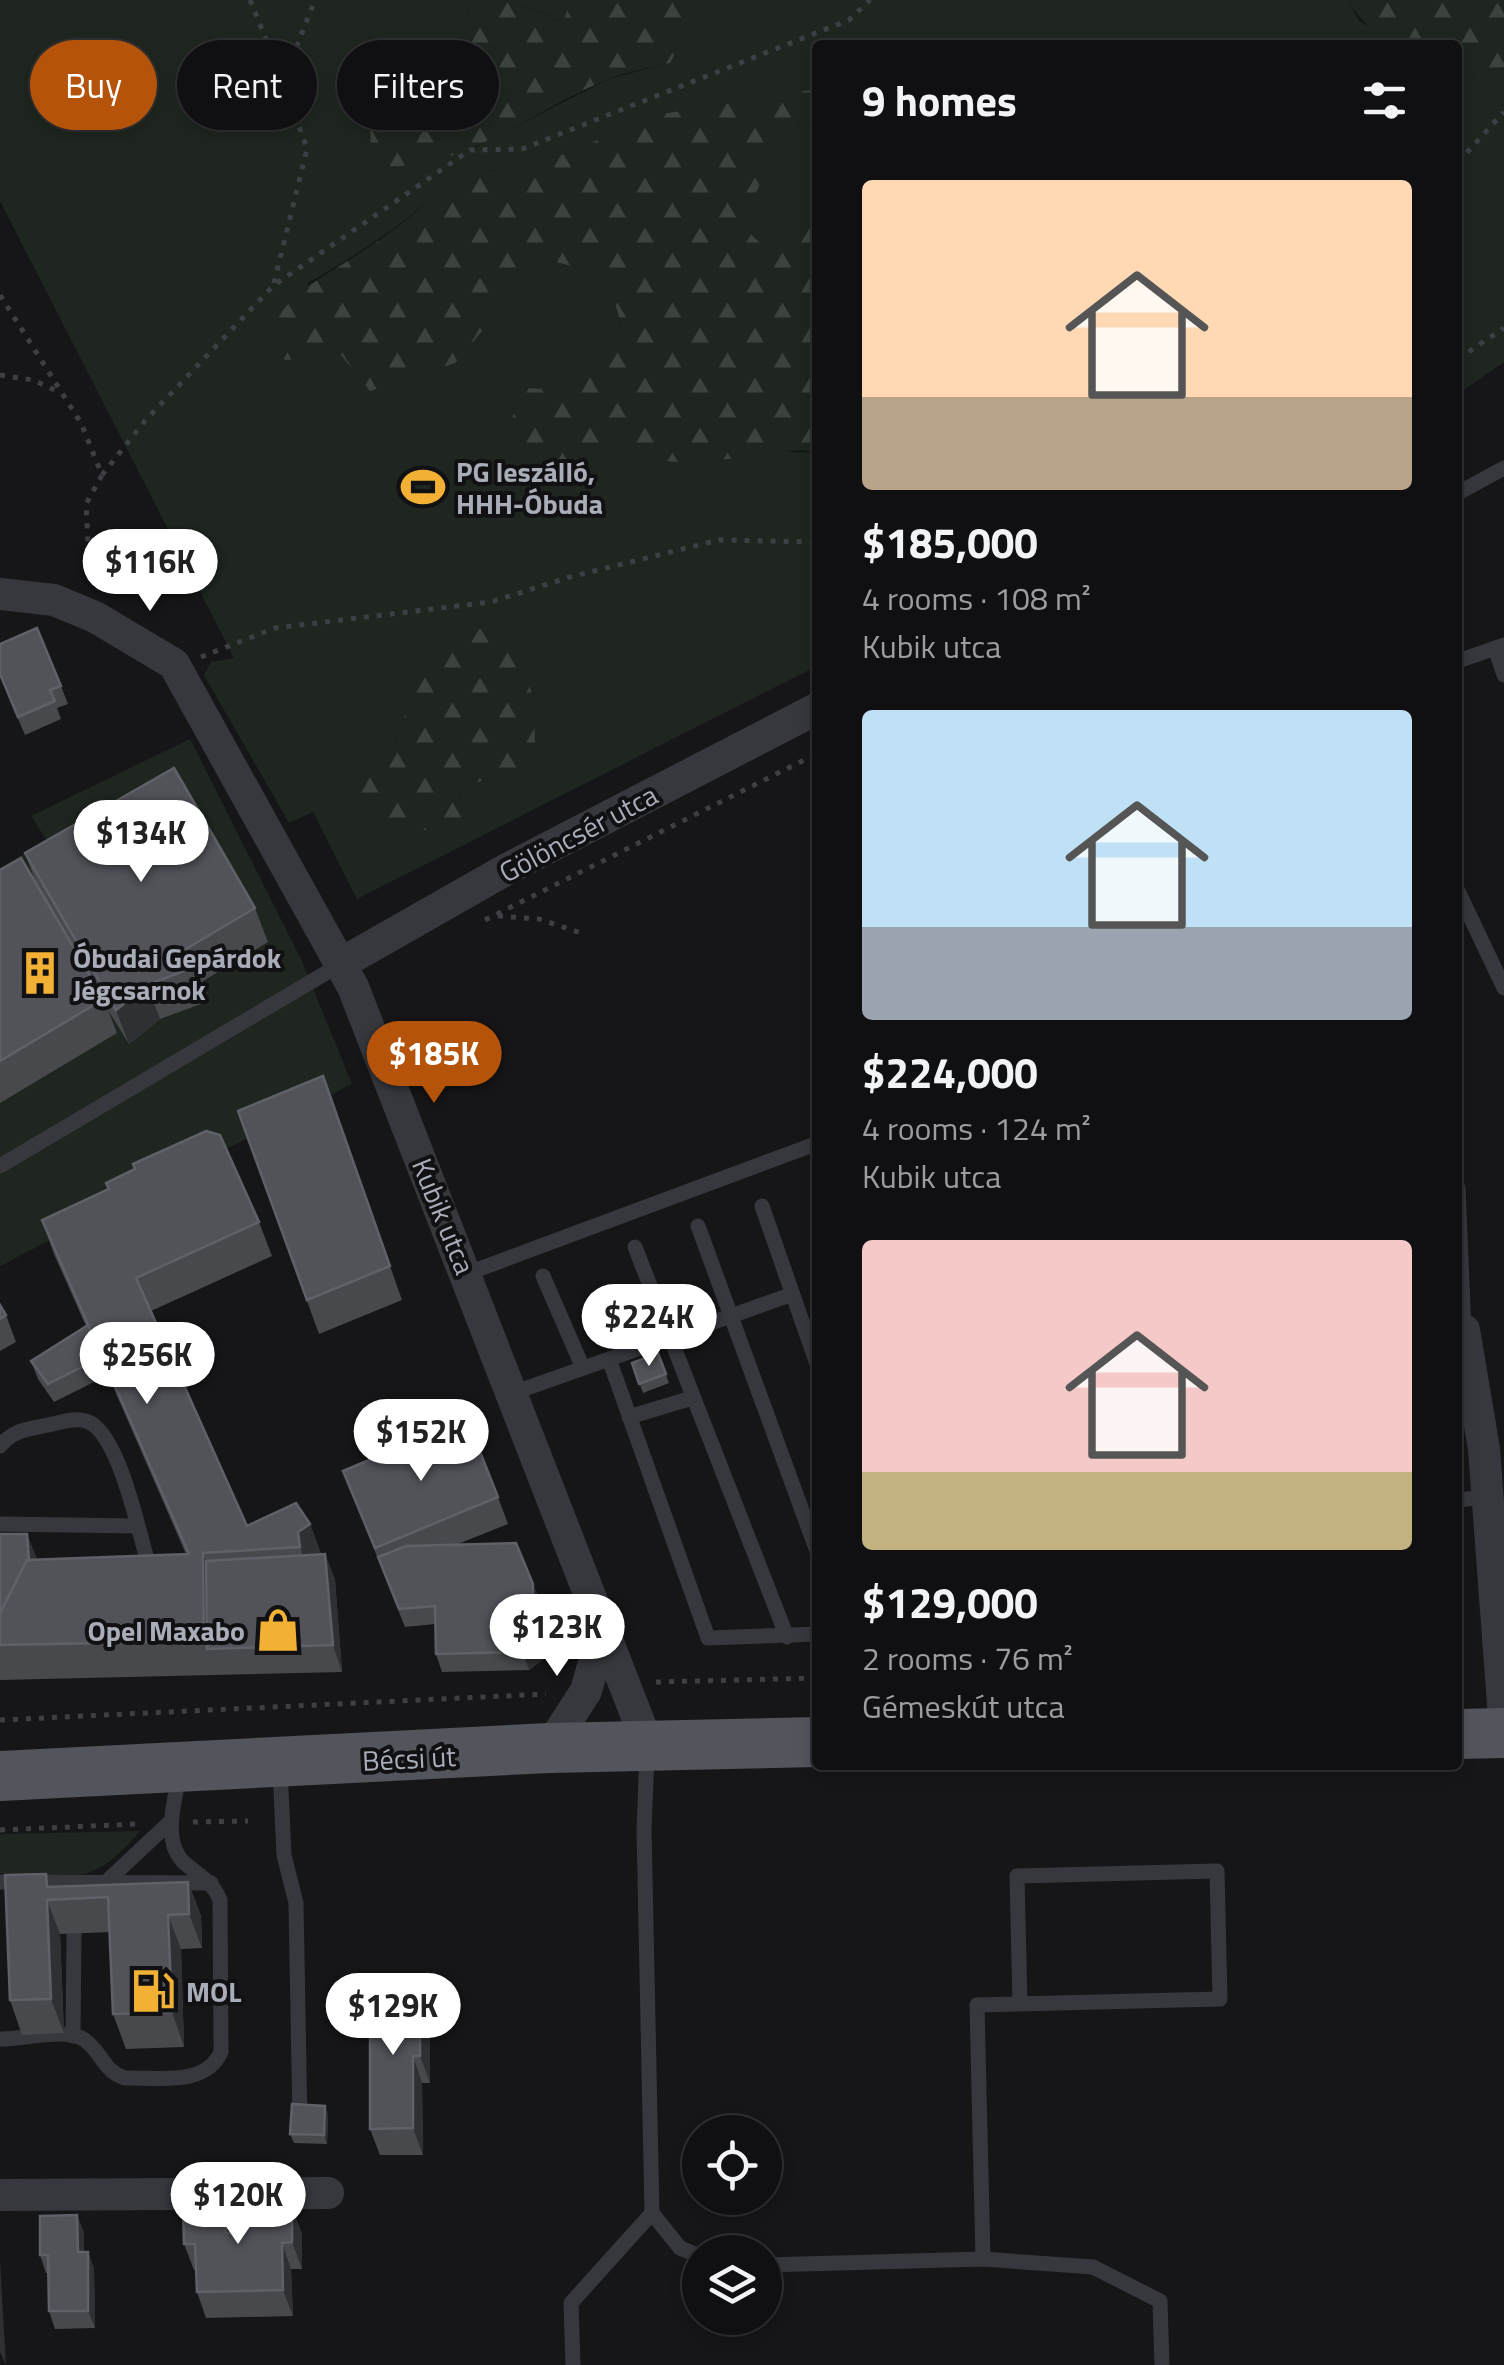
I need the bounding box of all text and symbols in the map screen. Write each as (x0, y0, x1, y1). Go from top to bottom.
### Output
chip: Buy (30, 40, 157, 130)
chip: Rent (177, 40, 317, 130)
chip: Filters (337, 40, 499, 130)
text: 9 homes (862, 68, 1017, 132)
icon: filters (1357, 73, 1412, 128)
icon: home (1047, 245, 1227, 425)
place label: PG leszálló, HHH-Óbuda (456, 450, 603, 525)
sports icon: PG leszálló, HHH-Óbuda (399, 463, 447, 511)
text: $185,000 (862, 510, 1038, 574)
pin: $116K (80, 529, 220, 614)
text: $116K (105, 537, 195, 585)
text: 4 rooms · 108 m² (862, 574, 1091, 622)
text: Kubik utca (862, 622, 1001, 670)
street label: Gölöncsér utca (491, 773, 665, 893)
icon: home (1047, 775, 1227, 955)
pin: $134K (71, 800, 211, 885)
text: $134K (96, 808, 186, 856)
place label: Óbudai Gepárdok Jégcsarnok (73, 936, 282, 1011)
building icon: Óbudai Gepárdok Jégcsarnok (16, 949, 64, 997)
pin: $185K (364, 1021, 504, 1106)
text: $185K (389, 1029, 479, 1077)
text: $224,000 (862, 1040, 1038, 1104)
text: 4 rooms · 124 m² (862, 1104, 1091, 1152)
street label: Kubik utca (401, 1151, 487, 1281)
text: Kubik utca (862, 1152, 1001, 1200)
pin: $224K (579, 1284, 719, 1369)
text: $224K (604, 1292, 694, 1340)
icon: home (1047, 1305, 1227, 1485)
pin: $256K (77, 1322, 217, 1407)
text: $256K (102, 1330, 192, 1378)
pin: $152K (351, 1399, 491, 1484)
text: $152K (376, 1407, 466, 1455)
text: $129,000 (862, 1570, 1038, 1634)
pin: $123K (487, 1594, 627, 1679)
text: $123K (512, 1602, 602, 1650)
shop icon: Opel Maxabo (254, 1606, 302, 1654)
place label: Opel Maxabo (87, 1609, 245, 1652)
text: 2 rooms · 76 m² (862, 1634, 1073, 1682)
text: Gémeskút utca (862, 1682, 1064, 1730)
street label: Bécsi út (361, 1734, 457, 1782)
fuel station icon: MOL (129, 1967, 177, 2015)
place label: MOL (186, 1970, 242, 2013)
pin: $129K (323, 1973, 463, 2058)
text: $129K (348, 1981, 438, 2029)
map controls (682, 2115, 782, 2335)
button: locate (682, 2115, 782, 2215)
pin: $120K (168, 2162, 308, 2247)
text: $120K (193, 2170, 283, 2218)
button: layers (682, 2235, 782, 2335)

